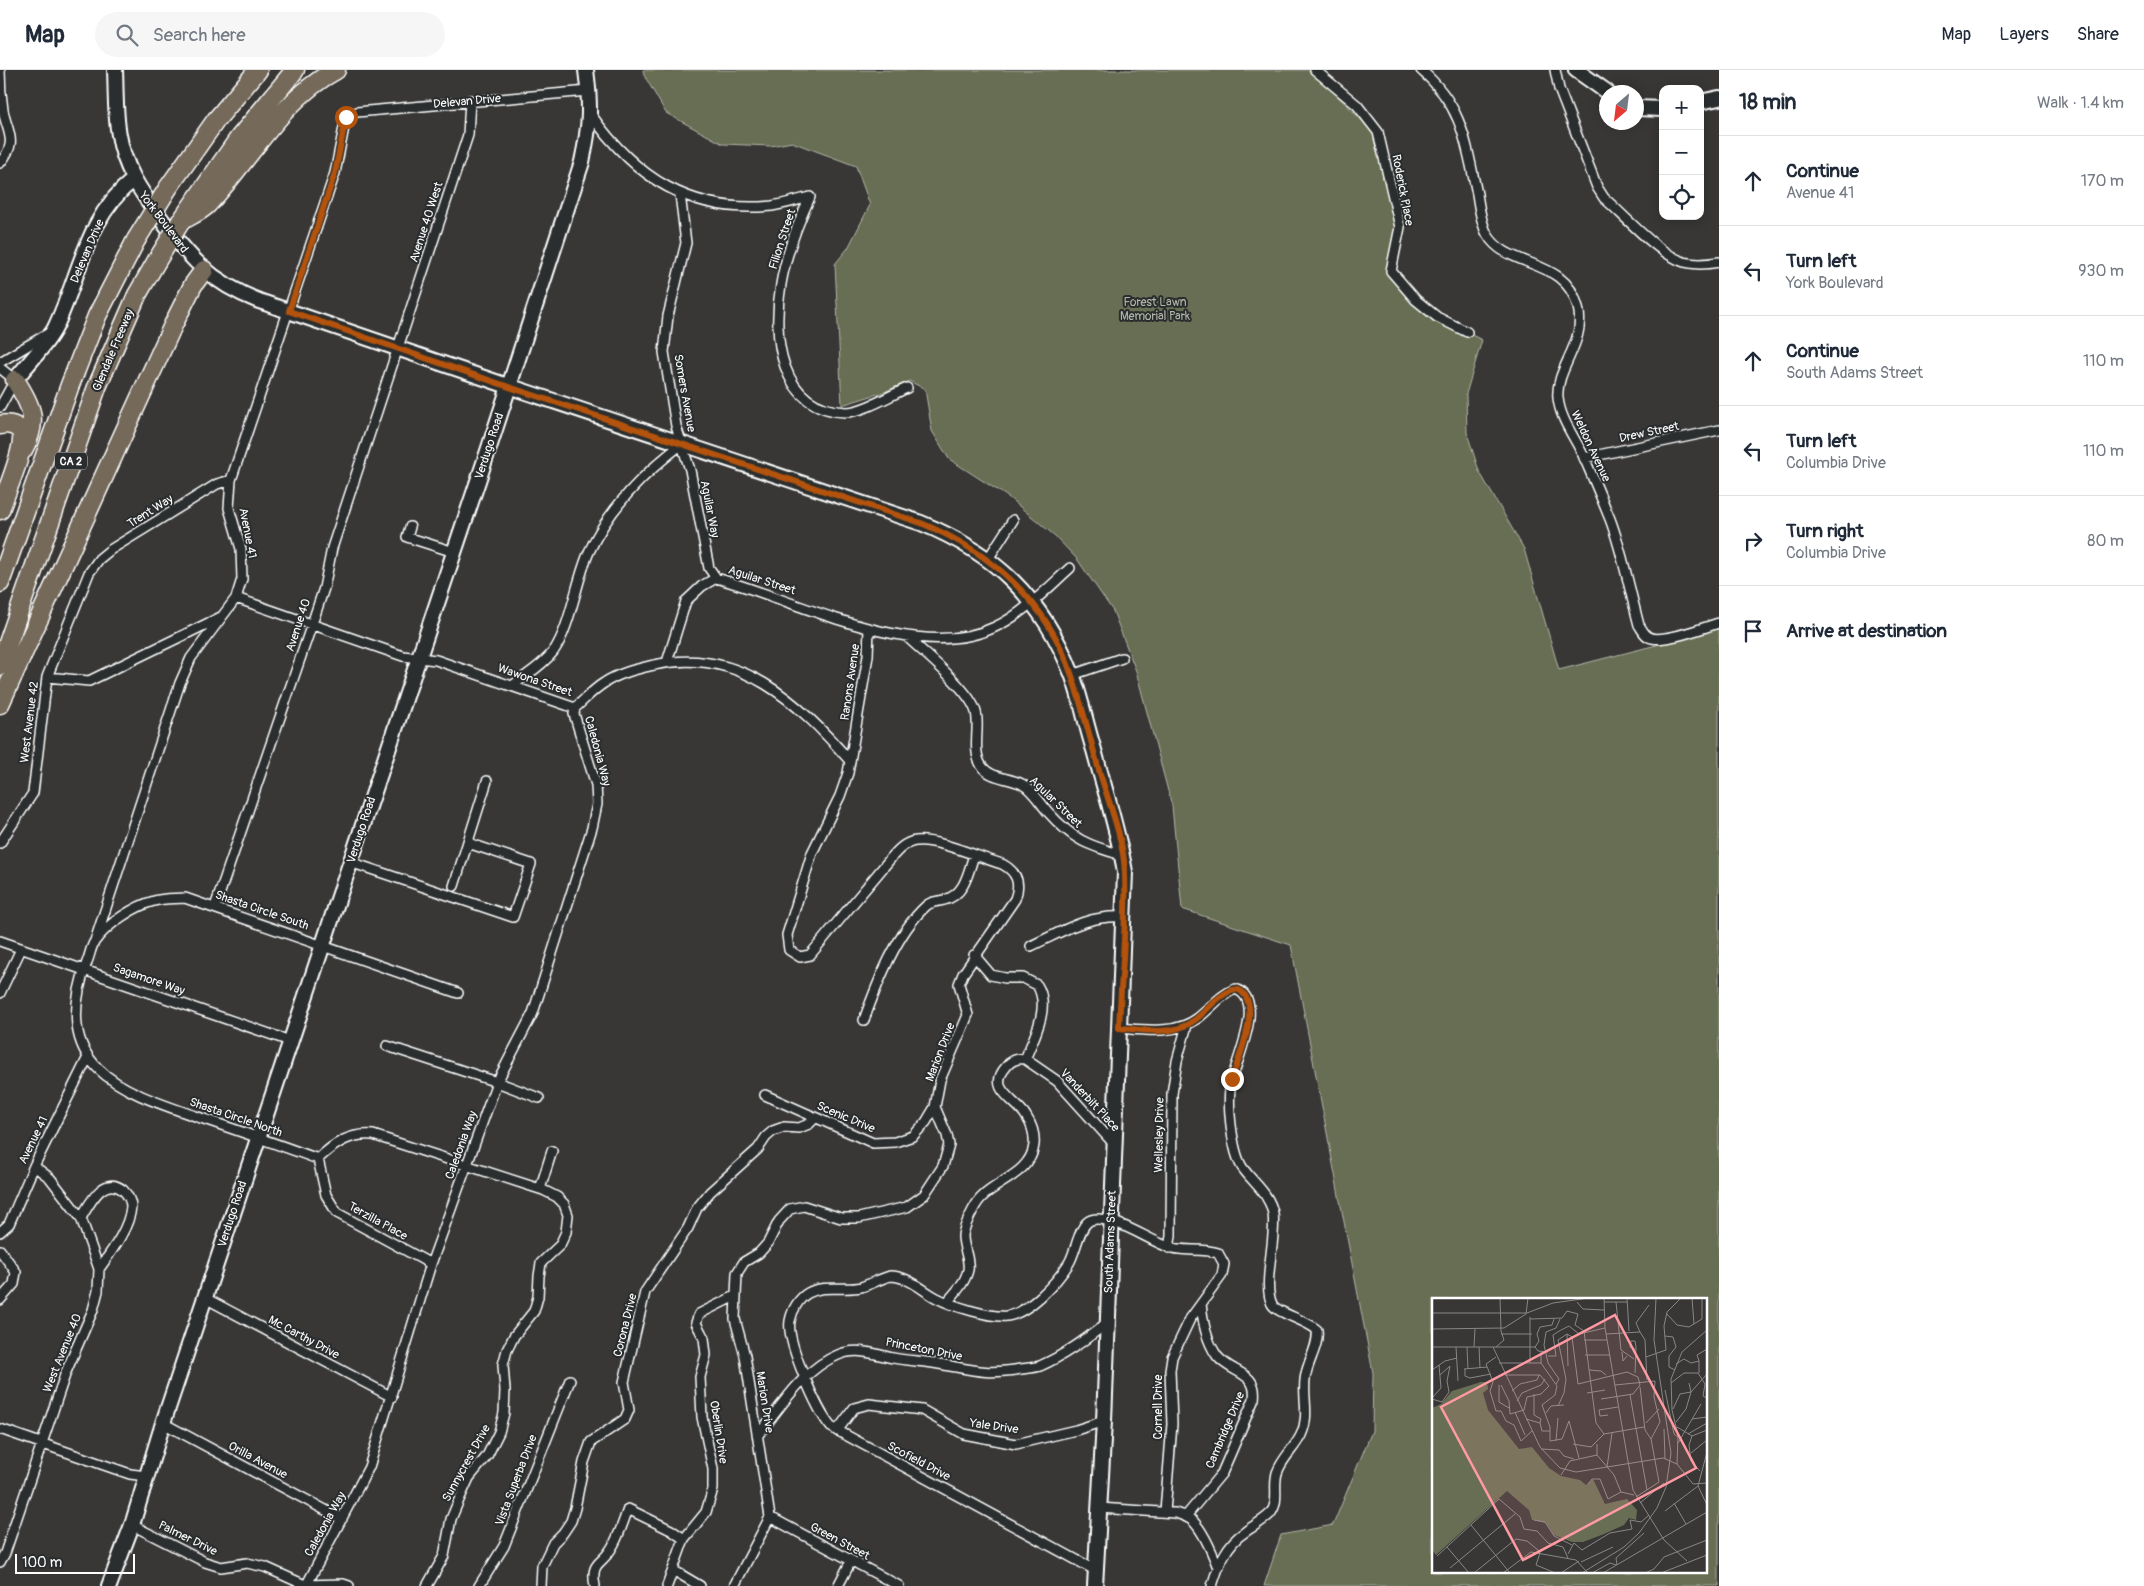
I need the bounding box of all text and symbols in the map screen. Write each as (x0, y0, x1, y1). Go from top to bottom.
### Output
search box (95, 12, 445, 57)
text: Map (25, 20, 65, 49)
icon: search (113, 21, 141, 49)
text: Search here (153, 23, 246, 47)
text: Map (1942, 23, 1971, 46)
text: Layers (1999, 23, 2049, 46)
text: Share (2077, 23, 2119, 46)
north arrow (1599, 85, 1644, 130)
map controls (1659, 85, 1704, 220)
button: + (1659, 85, 1704, 130)
text: 18 min (1739, 89, 1796, 116)
street label: Delevan Drive (433, 91, 502, 112)
text: Walk · 1.4 km (2037, 93, 2124, 113)
route start (335, 106, 358, 129)
button: − (1659, 130, 1704, 175)
street label: Roderick Place (1388, 153, 1417, 227)
text: Continue (1786, 159, 1859, 183)
icon: ahead (1739, 167, 1767, 195)
text: 170 m (2081, 171, 2124, 191)
button: locate (1659, 175, 1704, 220)
street label: Avenue 40 West (406, 180, 447, 264)
text: Avenue 41 (1786, 183, 1854, 203)
street label: York Boulevard (135, 188, 192, 256)
street label: Filion Street (766, 207, 799, 271)
street label: Delevan Drive (67, 217, 108, 285)
text: Turn left (1786, 249, 1856, 273)
icon: left (1739, 257, 1767, 285)
text: 930 m (2078, 261, 2124, 281)
text: York Boulevard (1786, 273, 1884, 293)
park label: Forest Lawn Memorial Park (1120, 295, 1190, 324)
street label: Glendale Freeway (89, 307, 138, 394)
text: Continue (1786, 339, 1859, 363)
icon: ahead (1739, 347, 1767, 375)
text: 110 m (2083, 351, 2124, 371)
street label: Somers Avenue (670, 353, 699, 433)
text: South Adams Street (1786, 363, 1923, 383)
street label: Weldon Avenue (1567, 408, 1614, 484)
street label: Verdugo Road (472, 411, 507, 481)
street label: Drew Street (1618, 419, 1681, 446)
text: Turn left (1786, 429, 1856, 453)
icon: left (1739, 437, 1767, 465)
text: 110 m (2083, 441, 2124, 461)
road number: CA 2 (55, 452, 87, 470)
text: Columbia Drive (1786, 453, 1886, 473)
street label: Aguilar Way (697, 479, 722, 539)
street label: Trent Way (125, 492, 176, 531)
street label: Avenue 41 (235, 507, 260, 560)
text: Turn right (1786, 519, 1864, 543)
icon: right (1739, 527, 1767, 555)
text: 80 m (2087, 531, 2124, 551)
text: Columbia Drive (1786, 543, 1886, 563)
street label: Aguilar Street (726, 563, 798, 598)
street label: Avenue 40 (283, 597, 314, 653)
icon: arrive (1739, 617, 1767, 645)
text: Arrive at destination (1786, 619, 1947, 643)
street label: Ranons Avenue (838, 643, 863, 721)
street label: Wawona Street (496, 661, 574, 700)
street label: West Avenue 42 (17, 680, 42, 764)
street label: Caledonia Way (581, 715, 614, 788)
street label: Agular Street (1026, 773, 1085, 831)
street label: Verdugo Road (344, 795, 379, 865)
street label: Shasta Circle South (213, 887, 311, 934)
street label: Sagamore Way (111, 960, 187, 999)
street label: Marion Drive (922, 1020, 959, 1084)
street label: Vanderbilt Place (1057, 1066, 1123, 1135)
route end (1221, 1068, 1244, 1091)
street label: Shasta Circle North (187, 1095, 285, 1141)
street label: Wellesley Drive (1151, 1097, 1168, 1173)
street label: Scenic Drive (814, 1098, 877, 1137)
street label: Caledonia Way (442, 1109, 481, 1181)
street label: Avenue 41 (15, 1114, 51, 1166)
street label: Verdugo Road (215, 1179, 250, 1249)
street label: South Adams Street (1101, 1190, 1120, 1294)
street label: Terzilla Place (345, 1199, 410, 1244)
street label: Corona Drive (610, 1292, 641, 1358)
inset map (1432, 1298, 1706, 1574)
street label: West Avenue 40 (40, 1312, 85, 1395)
street label: Mc Carthy Drive (266, 1312, 342, 1363)
street label: Princeton Drive (884, 1335, 964, 1364)
street label: Marion Drive (752, 1370, 777, 1434)
street label: Cornell Drive (1151, 1375, 1166, 1439)
street label: Cambridge Drive (1203, 1389, 1248, 1471)
street label: Oberlin Drive (706, 1399, 731, 1465)
street label: Yale Drive (968, 1416, 1019, 1437)
street label: Sunnycrest Drive (439, 1422, 494, 1504)
street label: Vista Superba Drive (492, 1432, 541, 1528)
street label: Orilla Avenue (226, 1439, 290, 1482)
street label: Scofield Drive (885, 1439, 953, 1484)
street label: Caledonia Way (301, 1489, 349, 1559)
street label: Palmer Drive (156, 1518, 220, 1559)
street label: Green Street (807, 1519, 872, 1564)
scale bar (15, 1551, 135, 1574)
text: 100 m (22, 1554, 62, 1571)

